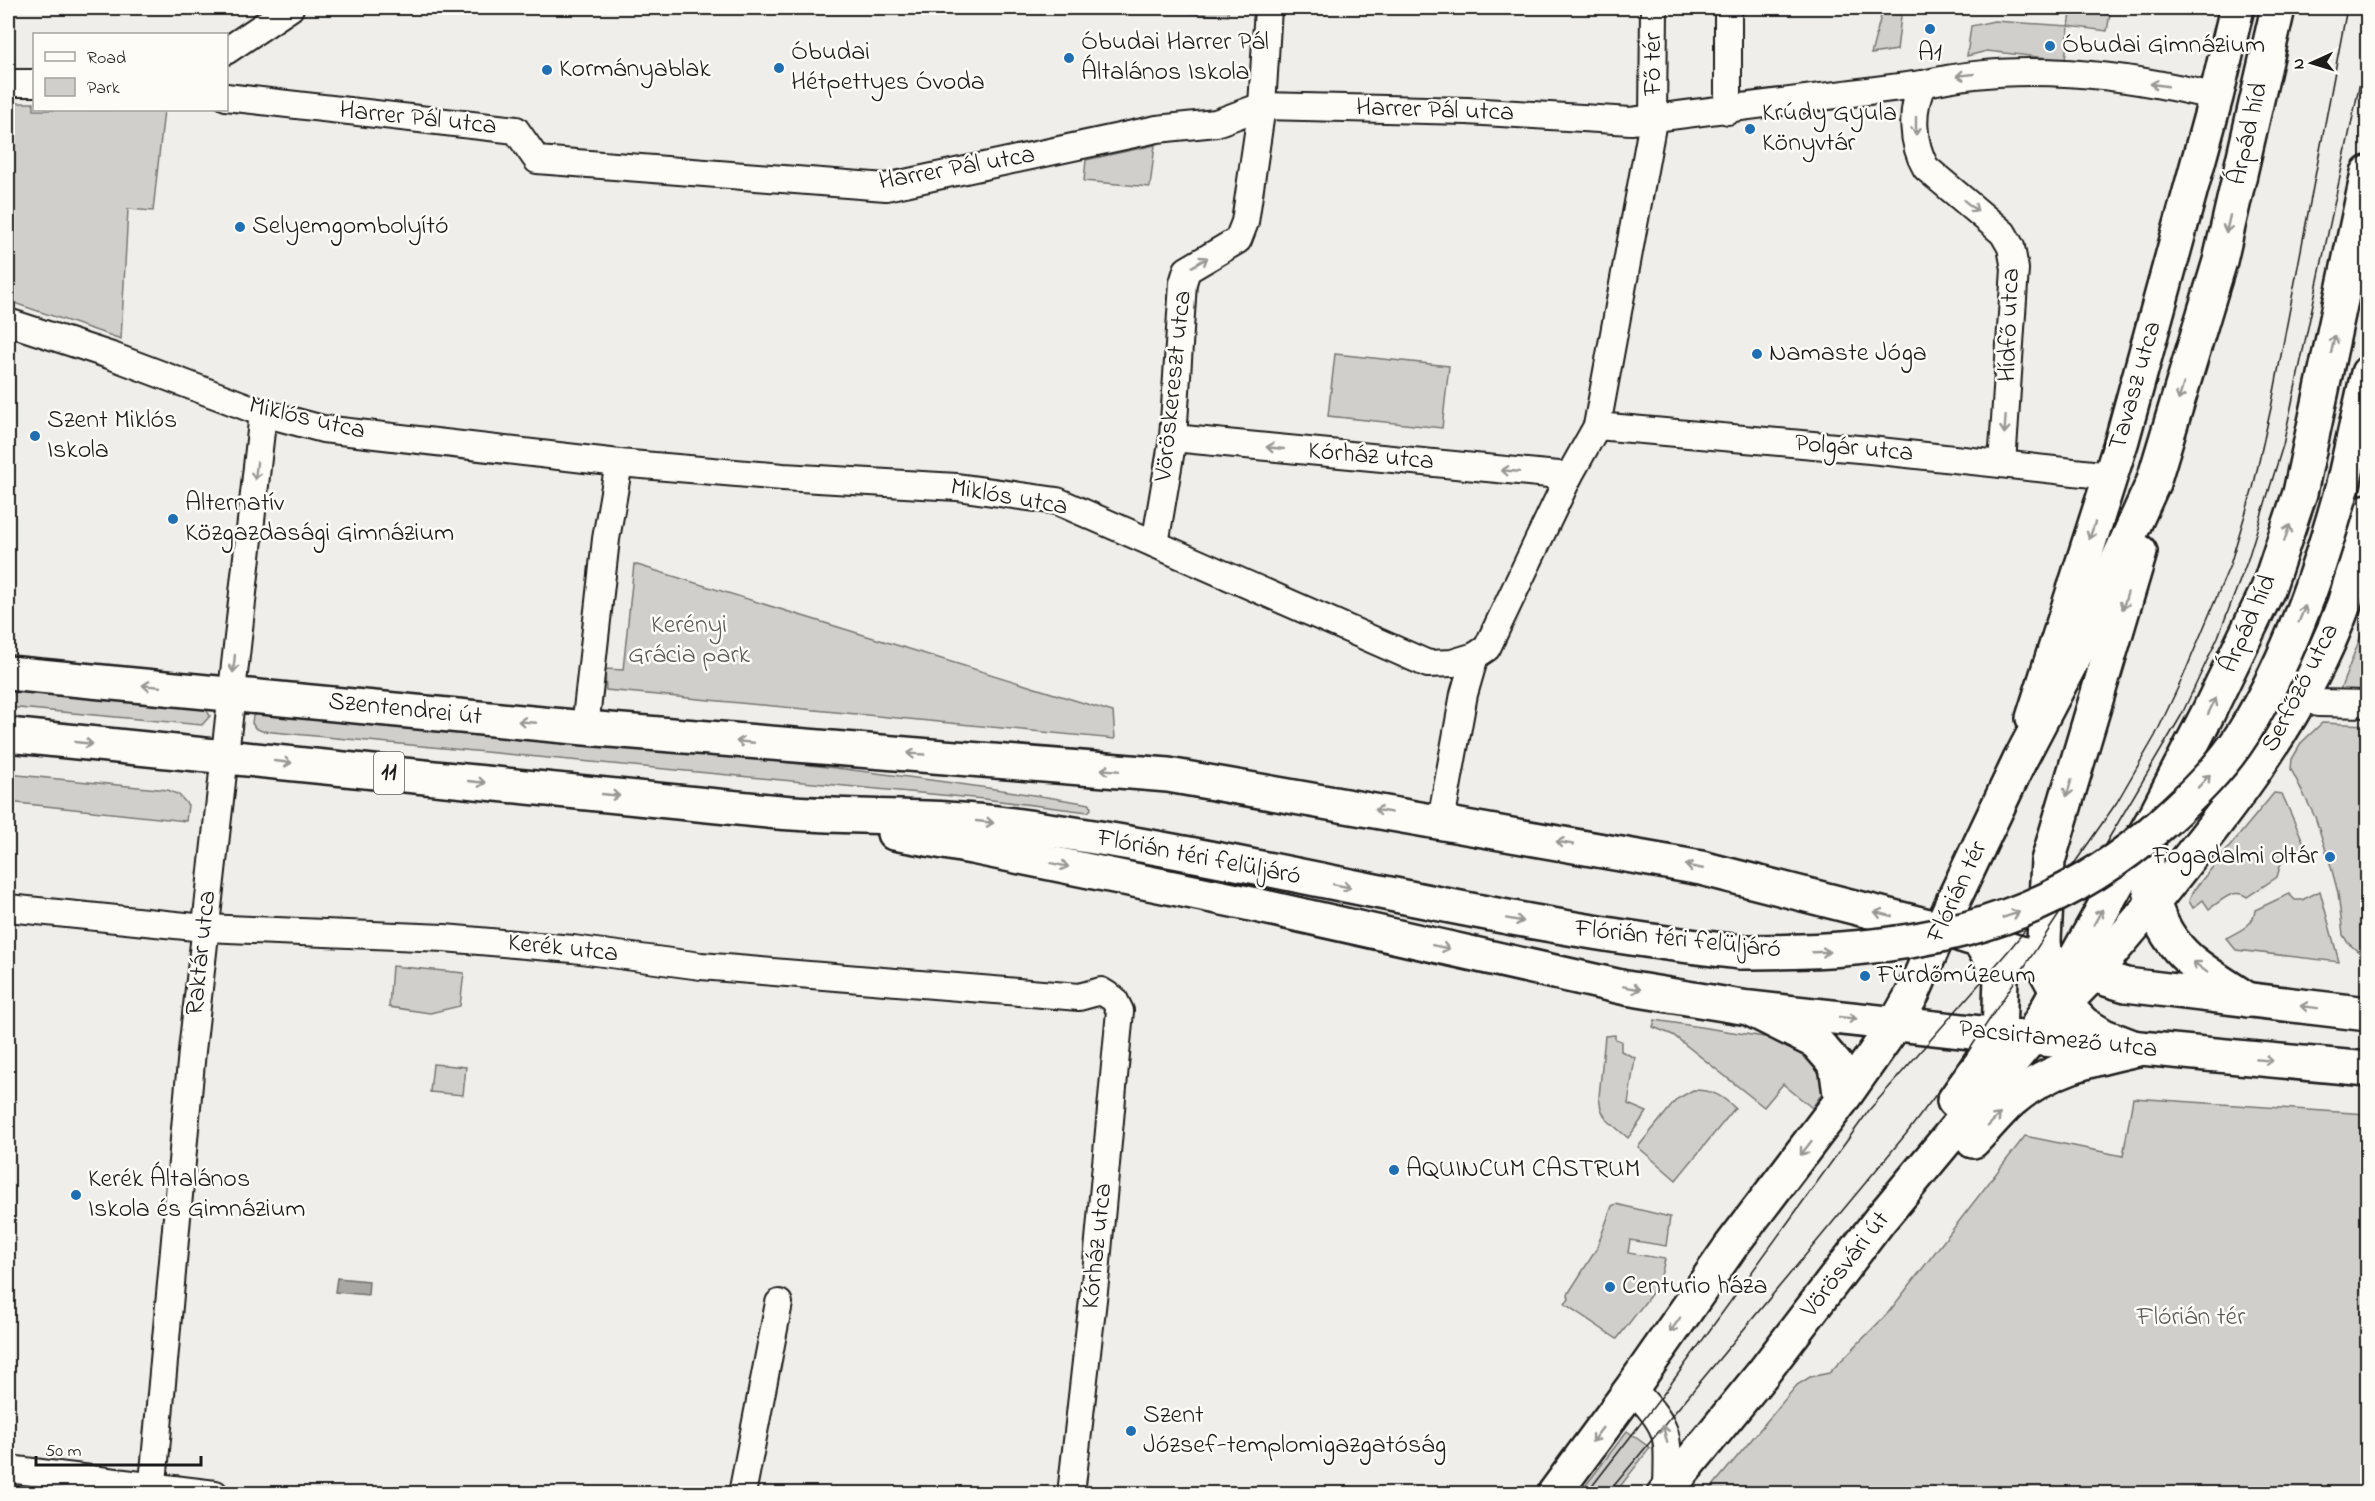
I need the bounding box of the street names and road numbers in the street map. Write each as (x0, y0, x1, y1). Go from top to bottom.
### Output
street label: Fő tér (1635, 32, 1673, 96)
street label: Árpád híd (2219, 79, 2279, 189)
street label: Harrer Pál utca (1355, 89, 1515, 133)
street label: Harrer Pál utca (337, 92, 499, 146)
street label: Harrer Pál utca (876, 137, 1038, 201)
street label: Hídfő utca (1989, 267, 2031, 383)
street label: Vöröskereszt utca (1145, 289, 1203, 484)
street label: Tavasz utca (2099, 317, 2173, 455)
street label: Miklós utca (245, 387, 369, 451)
street label: Polgár utca (1793, 425, 1915, 473)
street label: Kórház utca (1306, 433, 1436, 481)
street label: Miklós utca (947, 469, 1071, 527)
street label: Árpád híd (2210, 568, 2288, 679)
street label: Serfőző utca (2252, 617, 2350, 759)
street label: Szentendrei út (326, 683, 484, 737)
road number: 11 (374, 752, 404, 794)
street label: Flórián téri felüljáró (1093, 819, 1304, 896)
street label: Flórián tér (1917, 834, 1999, 950)
street label: Raktár utca (177, 889, 227, 1017)
street label: Flórián téri felüljáró (1572, 910, 1783, 970)
street label: Kerék utca (506, 924, 620, 974)
street label: Pacsirtamező utca (1957, 1011, 2159, 1069)
street label: Kórház utca (1073, 1181, 1123, 1311)
street label: Vörösvári út (1791, 1203, 1900, 1327)

